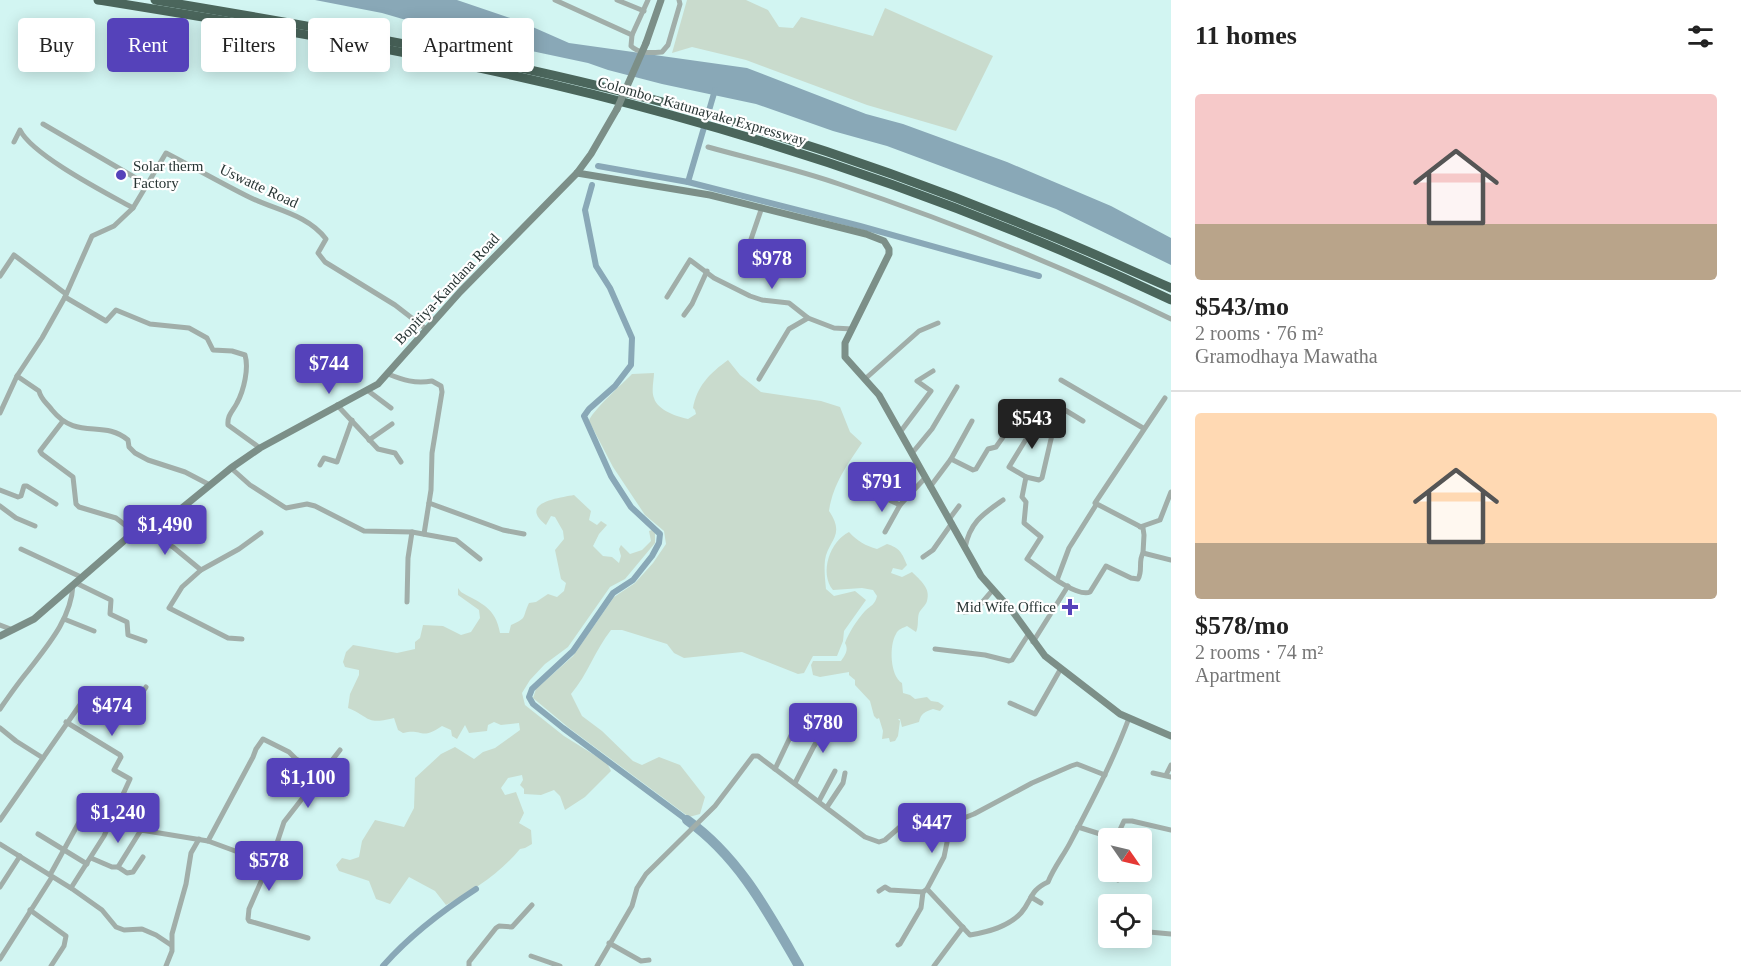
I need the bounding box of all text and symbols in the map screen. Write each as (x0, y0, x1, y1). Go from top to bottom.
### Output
chip: Buy (18, 18, 95, 72)
chip: Rent (107, 18, 189, 72)
chip: Filters (201, 18, 296, 72)
chip: New (308, 18, 390, 72)
chip: Apartment (402, 18, 534, 72)
icon: filters (1684, 20, 1717, 53)
text: 11 homes (1195, 21, 1297, 50)
street label: Colombo - Katunayake Expressway (596, 74, 809, 149)
icon: home (1402, 133, 1510, 241)
place label: Solar therm Factory (133, 158, 204, 191)
street label: Uswatte Road (217, 161, 301, 211)
marker: Solar therm Factory (114, 168, 128, 182)
street label: Bopitiya-Kandana Road (392, 230, 503, 348)
pin: $978 (736, 239, 808, 290)
text: $978 (752, 247, 792, 269)
text: $543/mo (1195, 292, 1289, 321)
text: 2 rooms · 76 m² (1195, 322, 1323, 344)
pin: $744 (293, 344, 365, 395)
text: Gramodhaya Mawatha (1195, 345, 1378, 367)
text: $744 (309, 352, 349, 374)
pin: $543 (996, 399, 1068, 450)
text: $543 (1012, 407, 1052, 429)
icon: home (1402, 452, 1510, 560)
pin: $791 (846, 462, 918, 513)
text: $791 (862, 470, 902, 492)
pin: $1,490 (116, 505, 214, 556)
text: $1,490 (138, 513, 193, 535)
marker: Mid Wife Office (1061, 598, 1079, 616)
place label: Mid Wife Office (956, 599, 1056, 615)
text: $578/mo (1195, 611, 1289, 640)
text: 2 rooms · 74 m² (1195, 641, 1323, 663)
text: Apartment (1195, 664, 1281, 686)
pin: $474 (76, 686, 148, 737)
text: $474 (92, 694, 132, 716)
pin: $780 (787, 703, 859, 754)
text: $780 (803, 711, 843, 733)
pin: $1,100 (259, 758, 357, 809)
text: $1,100 (281, 766, 336, 788)
pin: $1,240 (69, 793, 167, 844)
text: $1,240 (91, 801, 146, 823)
pin: $447 (896, 803, 968, 854)
text: $447 (912, 811, 952, 833)
north arrow (1098, 828, 1152, 882)
map controls (1098, 828, 1152, 948)
pin: $578 (233, 841, 305, 892)
text: $578 (249, 849, 289, 871)
button: locate (1098, 894, 1152, 948)

